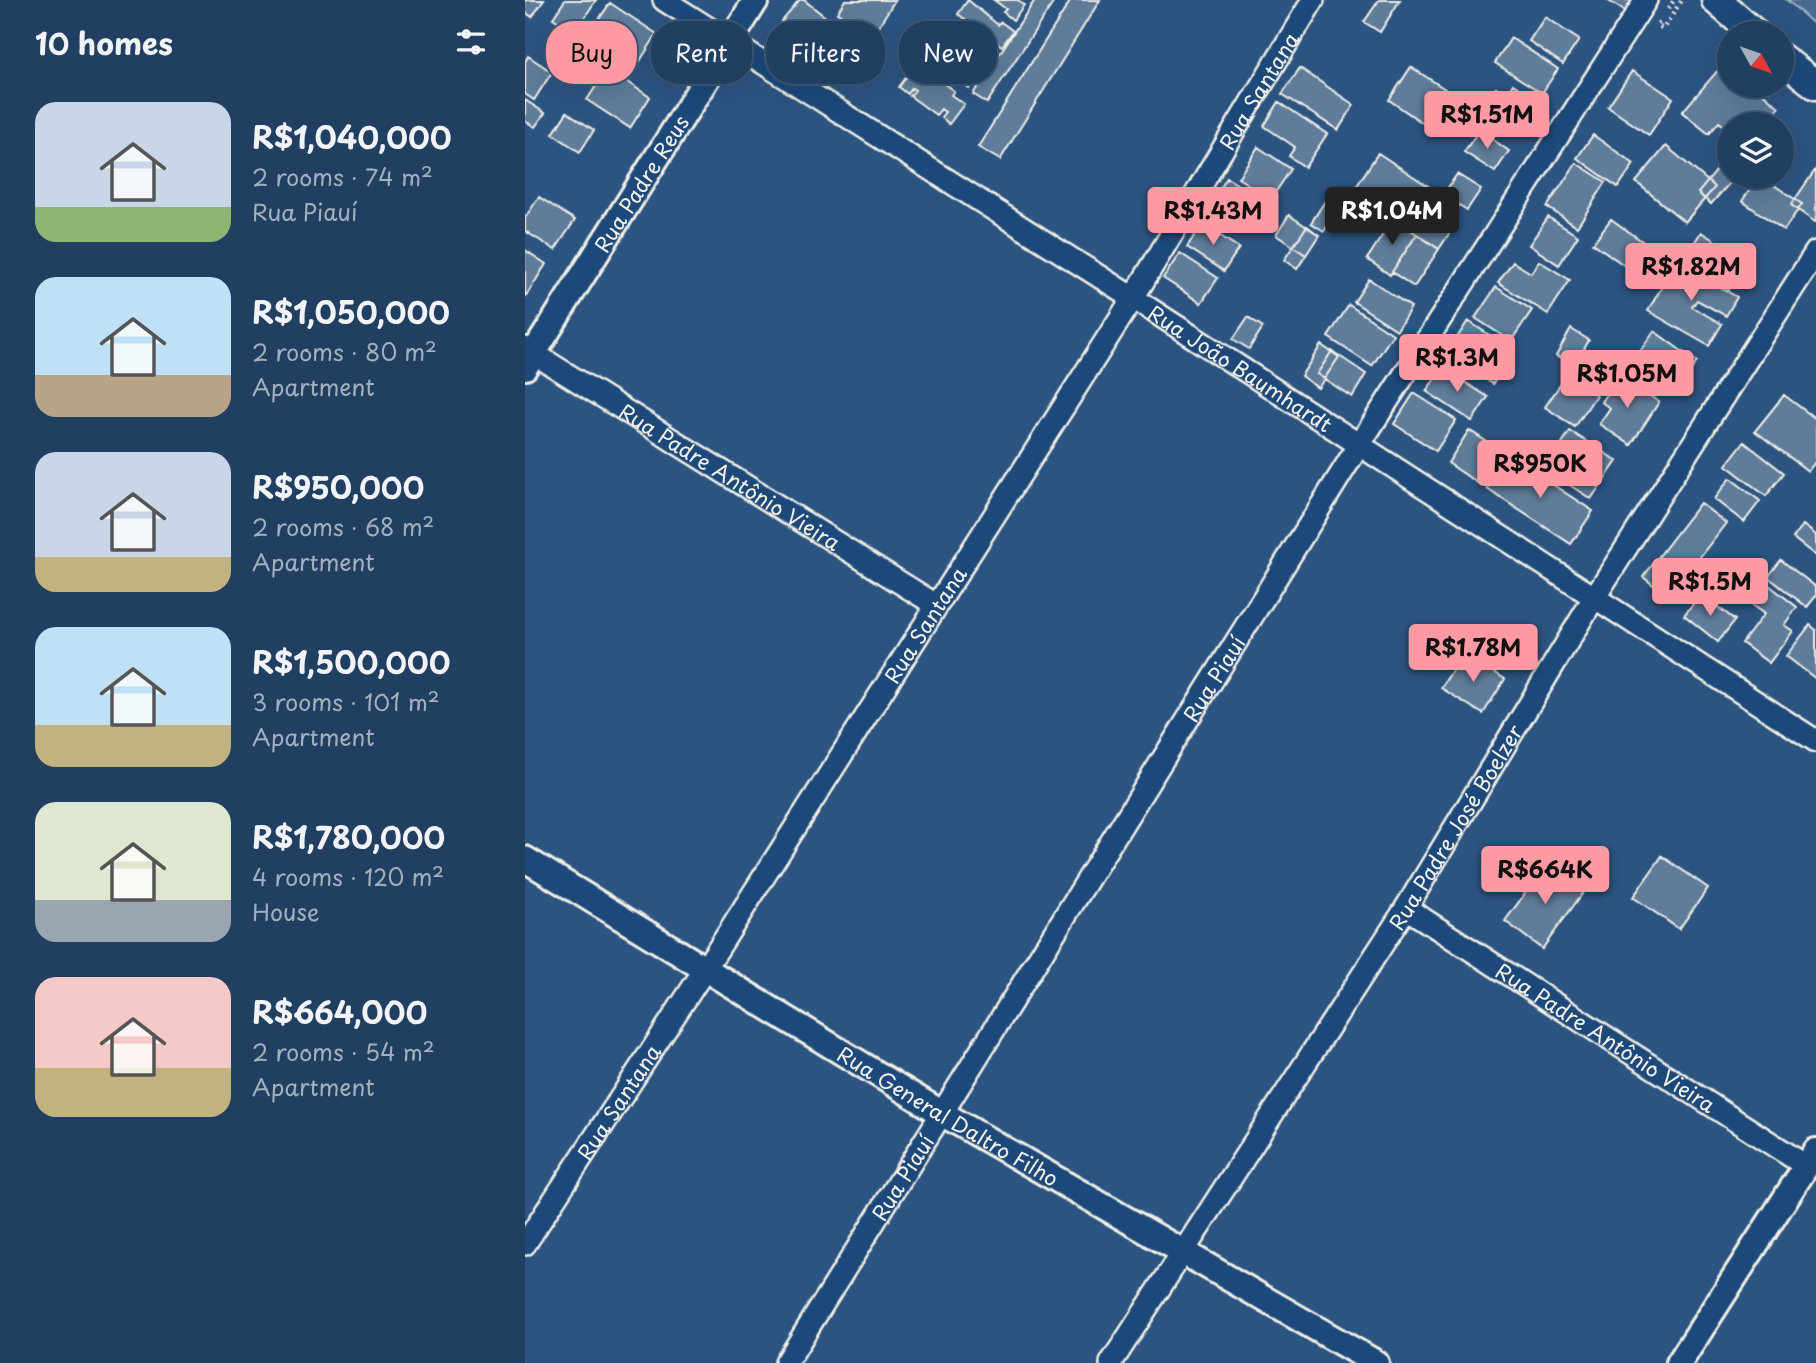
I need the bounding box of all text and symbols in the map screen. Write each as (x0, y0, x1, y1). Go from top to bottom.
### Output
text: 10 homes (35, 20, 173, 65)
chip: Buy (546, 21, 637, 84)
chip: Rent (651, 21, 752, 84)
chip: Filters (766, 21, 885, 84)
chip: New (899, 21, 997, 84)
north arrow (1717, 21, 1794, 98)
map controls (1717, 21, 1794, 189)
icon: filters (452, 23, 490, 61)
street label: Rua Santana (1210, 25, 1307, 156)
pin: R$1.51M (1422, 92, 1552, 151)
text: R$1.51M (1440, 96, 1534, 131)
street label: Rua Padre Reus (585, 108, 696, 258)
button: layers (1717, 112, 1794, 189)
text: R$1,040,000 (252, 114, 452, 159)
icon: home (91, 130, 175, 214)
text: 2 rooms · 74 m² (252, 159, 433, 194)
pin: R$1.43M (1148, 188, 1278, 247)
pin: R$1.04M (1327, 188, 1457, 247)
text: R$1.43M (1164, 192, 1263, 227)
text: R$1.04M (1341, 192, 1443, 227)
text: Rua Piauí (252, 194, 357, 229)
pin: R$1.82M (1626, 244, 1756, 303)
text: R$1.82M (1641, 248, 1741, 283)
text: R$1,050,000 (252, 289, 450, 334)
street label: Rua João Baumhardt (1142, 296, 1339, 439)
icon: home (91, 305, 175, 389)
text: 2 rooms · 80 m² (252, 334, 437, 369)
pin: R$1.3M (1400, 334, 1514, 394)
text: R$1.3M (1415, 339, 1499, 374)
pin: R$1.05M (1562, 350, 1692, 410)
text: R$1.05M (1577, 355, 1677, 390)
text: Apartment (252, 369, 375, 404)
street label: Rua Padre Antônio Vieira (613, 395, 848, 558)
pin: R$950K (1483, 440, 1597, 500)
text: R$950K (1493, 445, 1587, 480)
text: R$950,000 (252, 464, 424, 509)
icon: home (91, 480, 175, 564)
text: 2 rooms · 68 m² (252, 509, 434, 544)
text: Apartment (252, 544, 375, 579)
pin: R$1.5M (1653, 558, 1767, 618)
street label: Rua Santana (875, 560, 974, 689)
text: R$1.5M (1668, 563, 1752, 598)
pin: R$1.78M (1408, 624, 1538, 684)
street label: Rua Piauí (1174, 629, 1252, 728)
text: R$1.78M (1425, 629, 1521, 664)
text: R$1,500,000 (252, 639, 450, 684)
icon: home (91, 655, 175, 739)
text: 3 rooms · 101 m² (252, 684, 440, 719)
street label: Rua Padre José Boelzer (1380, 718, 1530, 936)
text: Apartment (252, 719, 375, 754)
text: R$1,780,000 (252, 814, 445, 859)
icon: home (91, 830, 175, 914)
pin: R$664K (1488, 846, 1602, 906)
text: R$664K (1497, 851, 1593, 886)
text: 4 rooms · 120 m² (252, 859, 444, 894)
text: House (252, 894, 319, 929)
street label: Rua Padre Antônio Vieira (1490, 954, 1723, 1120)
text: R$664,000 (252, 989, 427, 1034)
icon: home (91, 1005, 175, 1089)
text: 2 rooms · 54 m² (252, 1034, 435, 1069)
street label: Rua Santana (568, 1037, 668, 1166)
street label: Rua General Daltro Filho (831, 1037, 1065, 1193)
text: Apartment (252, 1069, 375, 1104)
street label: Rua Piauí (863, 1128, 941, 1227)

